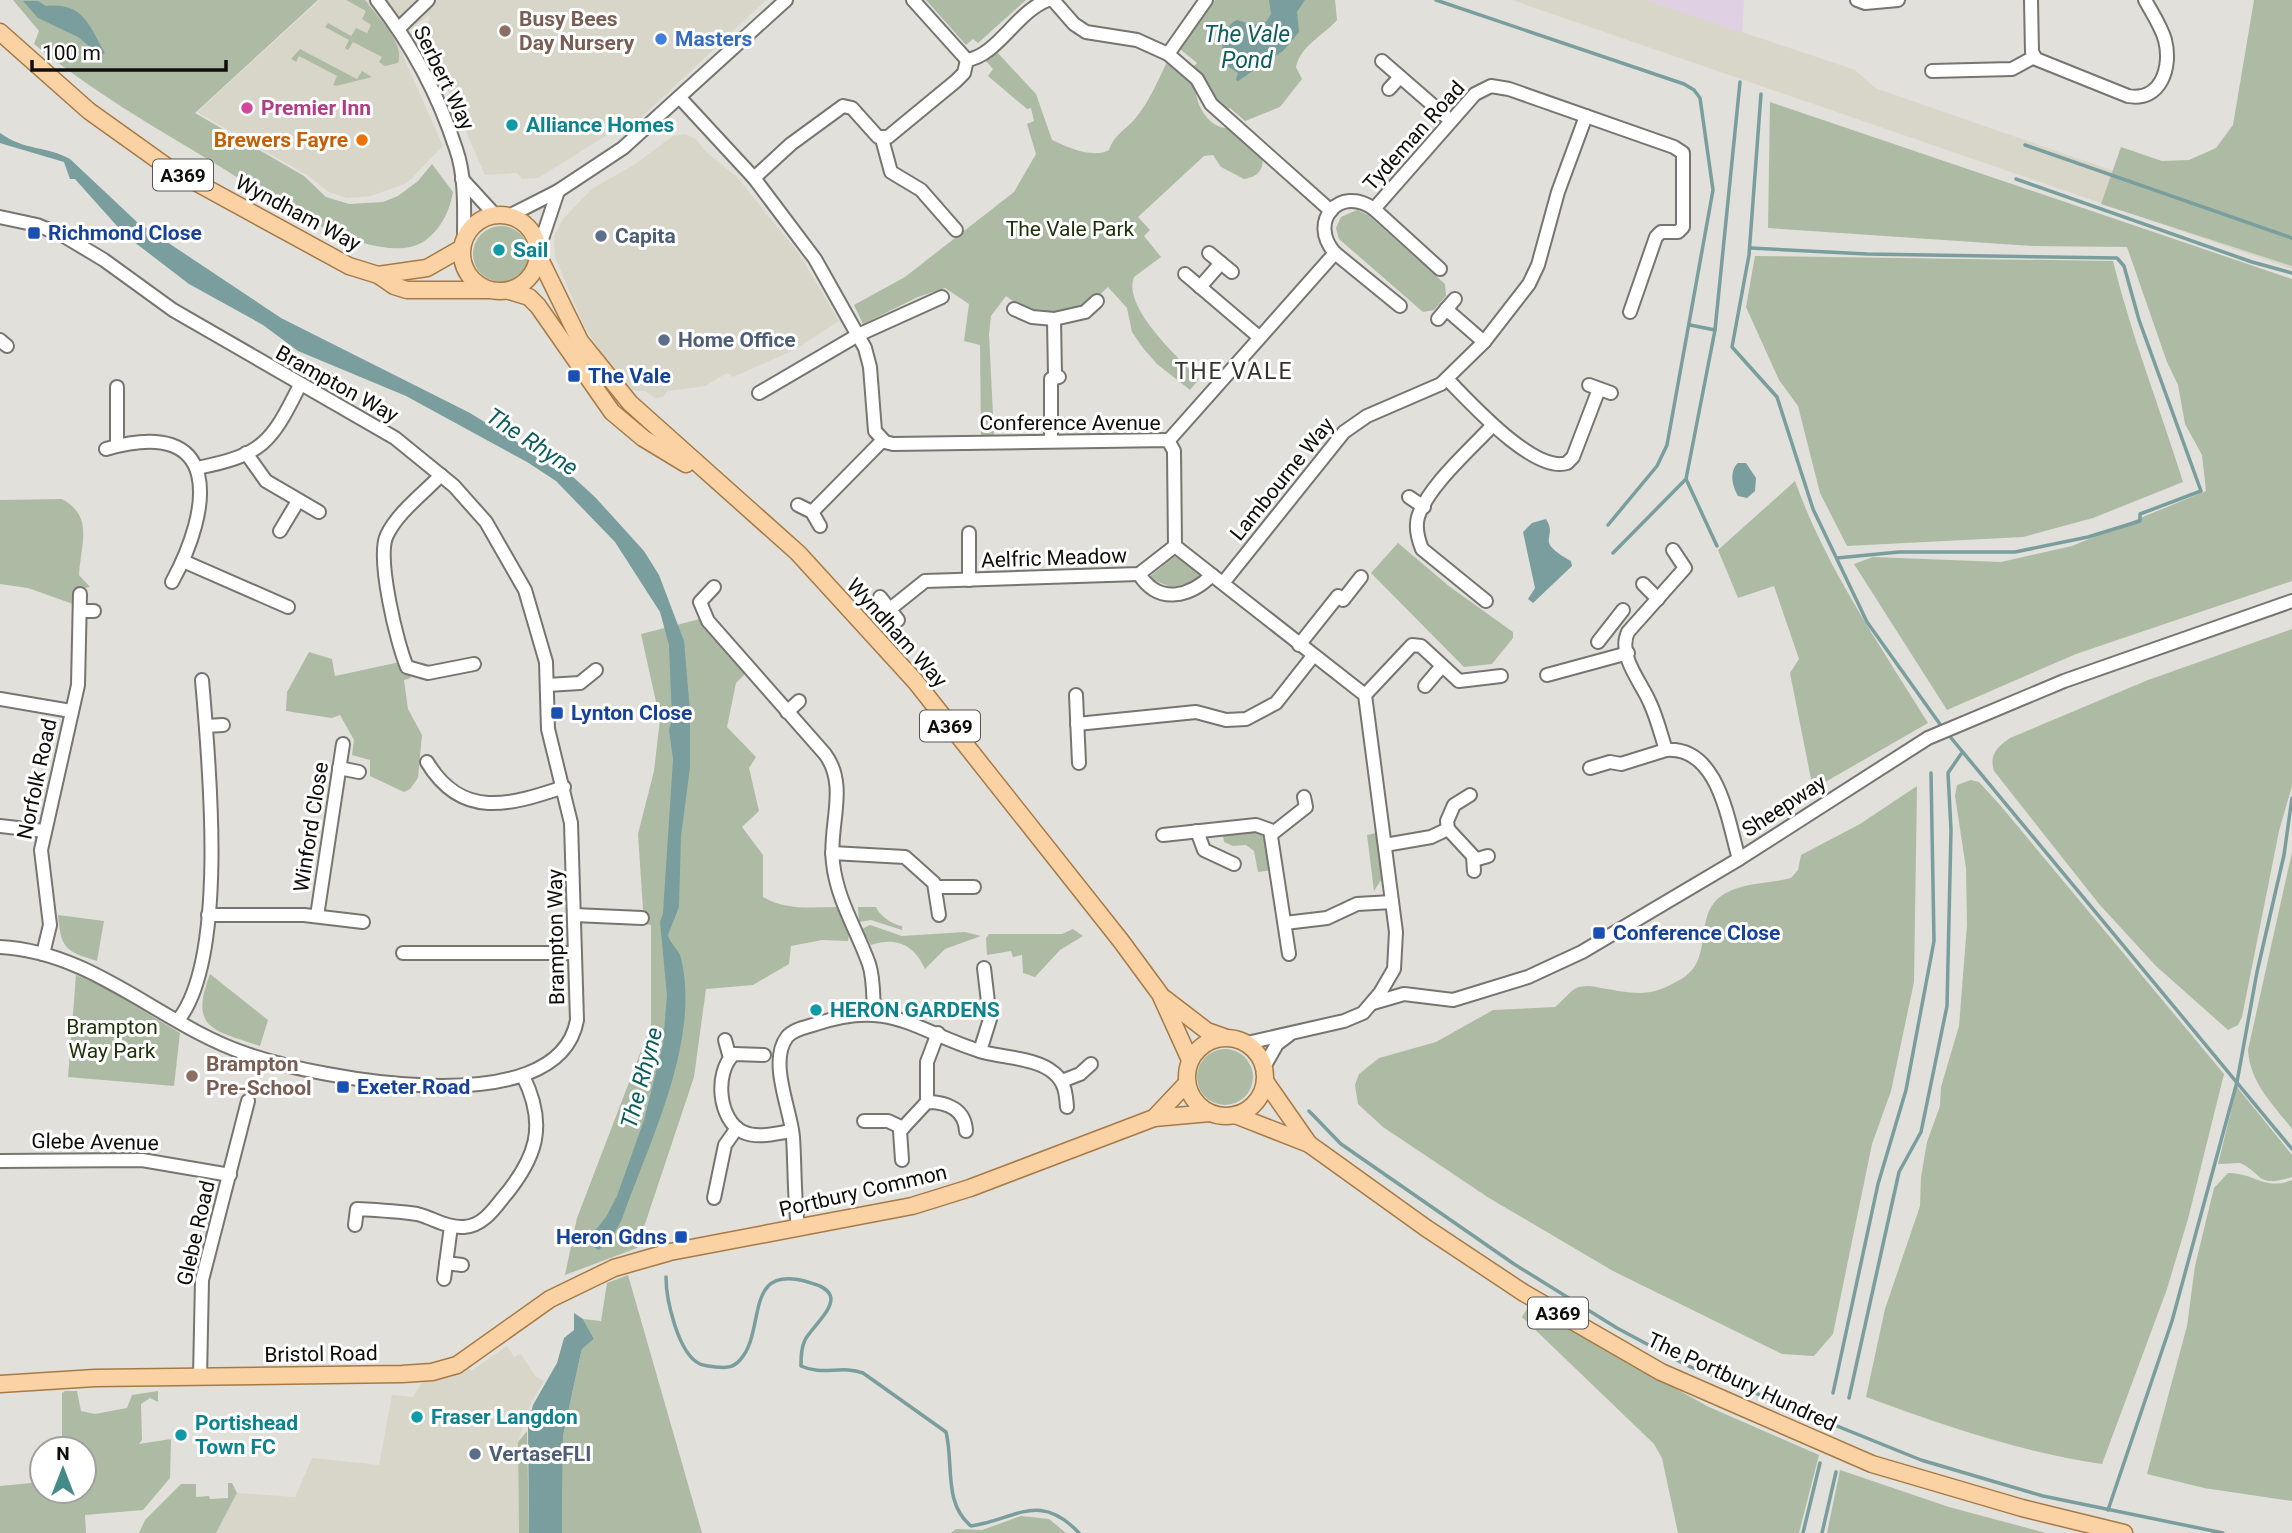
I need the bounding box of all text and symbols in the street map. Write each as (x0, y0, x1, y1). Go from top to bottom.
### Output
place label: Busy Bees Day Nursery (519, 7, 635, 55)
water label: The Vale Pond (1204, 21, 1290, 74)
street label: Serbert Way (408, 22, 480, 134)
marker: Busy Bees Day Nursery (497, 23, 513, 39)
place label: Masters (675, 27, 753, 51)
scale bar (32, 28, 226, 72)
marker: Masters (653, 31, 669, 47)
text: 100 m (42, 41, 101, 65)
street label: Tydeman Road (1358, 76, 1470, 196)
place label: Premier Inn (261, 96, 371, 120)
marker: Premier Inn (239, 100, 255, 116)
place label: Alliance Homes (526, 113, 675, 137)
marker: Alliance Homes (504, 117, 520, 133)
place label: Brewers Fayre (214, 128, 348, 152)
marker: Brewers Fayre (354, 132, 370, 148)
road number: A369 (153, 160, 213, 190)
street label: Wyndham Way (231, 170, 365, 256)
park label: The Vale Park (1006, 217, 1135, 241)
place label: Richmond Close (48, 221, 202, 245)
place label: Capita (615, 224, 676, 248)
marker: Richmond Close (26, 225, 42, 241)
marker: Capita (593, 228, 609, 244)
place label: Sail (513, 238, 548, 262)
marker: Sail (491, 242, 507, 258)
place label: Home Office (678, 328, 796, 352)
marker: Home Office (656, 332, 672, 348)
street label: Brampton Way (272, 340, 403, 428)
district label: THE VALE (1174, 358, 1294, 385)
place label: The Vale (588, 364, 671, 388)
marker: The Vale (566, 368, 582, 384)
water label: The Rhyne (481, 402, 583, 482)
street label: Conference Avenue (979, 411, 1161, 435)
street label: Lambourne Way (1225, 413, 1339, 545)
street label: Aelfric Meadow (981, 543, 1128, 573)
street label: Wyndham Way (842, 574, 952, 692)
place label: Lynton Close (571, 701, 692, 725)
marker: Lynton Close (549, 705, 565, 721)
road number: A369 (920, 710, 980, 741)
street label: Norfolk Road (13, 717, 61, 841)
street label: Winford Close (289, 760, 333, 894)
street label: Sheepway (1738, 770, 1830, 842)
street label: Brampton Way (543, 869, 569, 1005)
place label: Conference Close (1613, 921, 1780, 945)
marker: Conference Close (1591, 925, 1607, 941)
place label: HERON GARDENS (830, 998, 1000, 1022)
marker: HERON GARDENS (808, 1002, 824, 1018)
park label: Brampton Way Park (66, 1015, 158, 1063)
water label: The Rhyne (616, 1024, 669, 1132)
place label: Brampton Pre-School (206, 1052, 312, 1100)
marker: Brampton Pre-School (184, 1068, 200, 1084)
place label: Exeter Road (357, 1075, 470, 1099)
marker: Exeter Road (335, 1079, 351, 1095)
street label: Glebe Avenue (31, 1129, 159, 1155)
street label: Portbury Common (777, 1160, 949, 1222)
street label: Glebe Road (172, 1178, 220, 1288)
place label: Heron Gdns (556, 1225, 667, 1249)
marker: Heron Gdns (673, 1229, 689, 1245)
road number: A369 (1528, 1298, 1588, 1329)
street label: The Portbury Hundred (1644, 1328, 1840, 1436)
street label: Bristol Road (264, 1341, 378, 1367)
place label: Fraser Langdon (431, 1405, 578, 1429)
marker: Fraser Langdon (409, 1409, 425, 1425)
place label: Portishead Town FC (195, 1411, 298, 1459)
marker: Portishead Town FC (173, 1427, 189, 1443)
north arrow (28, 1435, 98, 1505)
text: N (56, 1442, 70, 1465)
place label: VertaseFLI (489, 1442, 591, 1466)
marker: VertaseFLI (467, 1446, 483, 1462)

